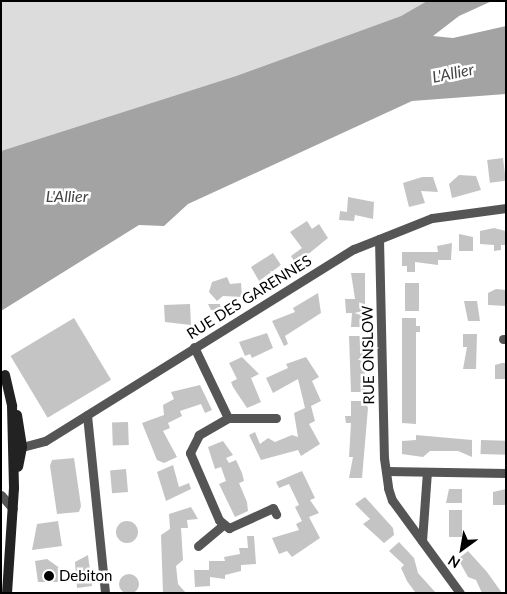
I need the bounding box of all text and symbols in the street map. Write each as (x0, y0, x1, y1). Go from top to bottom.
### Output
water label: L'Allier (430, 59, 476, 87)
water label: L'Allier (46, 186, 88, 206)
street label: RUE DES GARENNES (183, 251, 315, 343)
street label: RUE ONSLOW (358, 305, 378, 405)
north arrow (437, 524, 487, 574)
text: N (445, 552, 463, 572)
place label: Debiton (59, 567, 112, 585)
marker: Debiton (43, 570, 55, 582)

